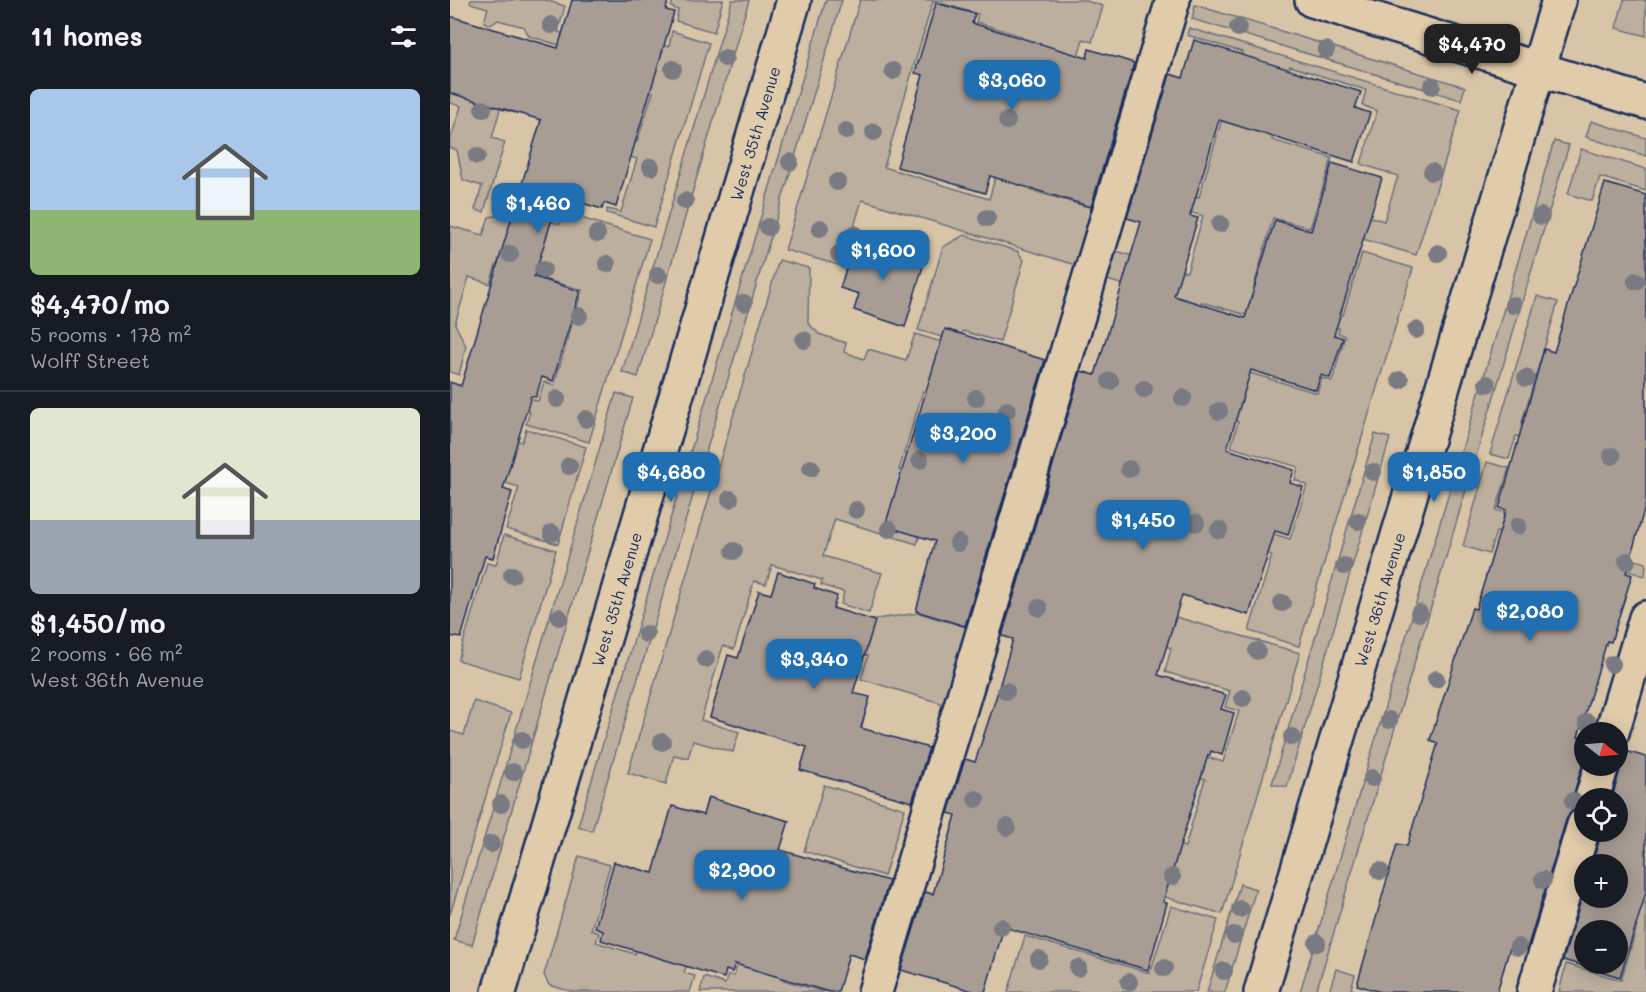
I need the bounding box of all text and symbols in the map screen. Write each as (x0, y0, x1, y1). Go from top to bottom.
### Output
text: 11 homes (30, 19, 143, 53)
icon: filters (387, 20, 420, 53)
pin: $4,470 (1423, 24, 1521, 75)
text: $4,470 (1438, 30, 1506, 56)
pin: $3,060 (963, 60, 1061, 111)
street label: West 35th Avenue (724, 63, 784, 203)
text: $3,060 (978, 66, 1046, 92)
icon: home (171, 128, 279, 236)
pin: $1,460 (489, 183, 587, 234)
text: $1,460 (506, 189, 571, 215)
pin: $1,600 (834, 230, 932, 281)
text: $1,600 (850, 236, 916, 262)
text: $4,470/mo (30, 287, 170, 321)
text: 5 rooms · 178 m² (30, 321, 191, 347)
text: Wolff Street (30, 347, 150, 373)
pin: $3,200 (914, 413, 1012, 464)
text: $3,200 (929, 419, 997, 445)
icon: home (171, 447, 279, 555)
pin: $4,680 (622, 452, 720, 503)
pin: $1,850 (1385, 452, 1483, 503)
text: $4,680 (637, 458, 705, 484)
text: $1,850 (1402, 458, 1466, 484)
pin: $1,450 (1094, 500, 1192, 551)
text: $1,450 (1111, 506, 1175, 532)
street label: West 35th Avenue (586, 529, 646, 669)
street label: West 36th Avenue (1349, 529, 1409, 669)
pin: $2,080 (1481, 591, 1579, 642)
text: $2,080 (1496, 597, 1564, 623)
text: $1,450/mo (30, 606, 166, 640)
pin: $3,340 (765, 639, 863, 690)
text: 2 rooms · 66 m² (30, 640, 183, 666)
text: $3,340 (780, 645, 848, 671)
text: West 36th Avenue (30, 666, 204, 692)
north arrow (1574, 722, 1628, 776)
map controls (1574, 722, 1628, 974)
button: locate (1574, 788, 1628, 842)
pin: $2,900 (693, 850, 791, 901)
button: + (1574, 854, 1628, 908)
text: $2,900 (708, 856, 776, 882)
button: − (1574, 920, 1628, 974)

